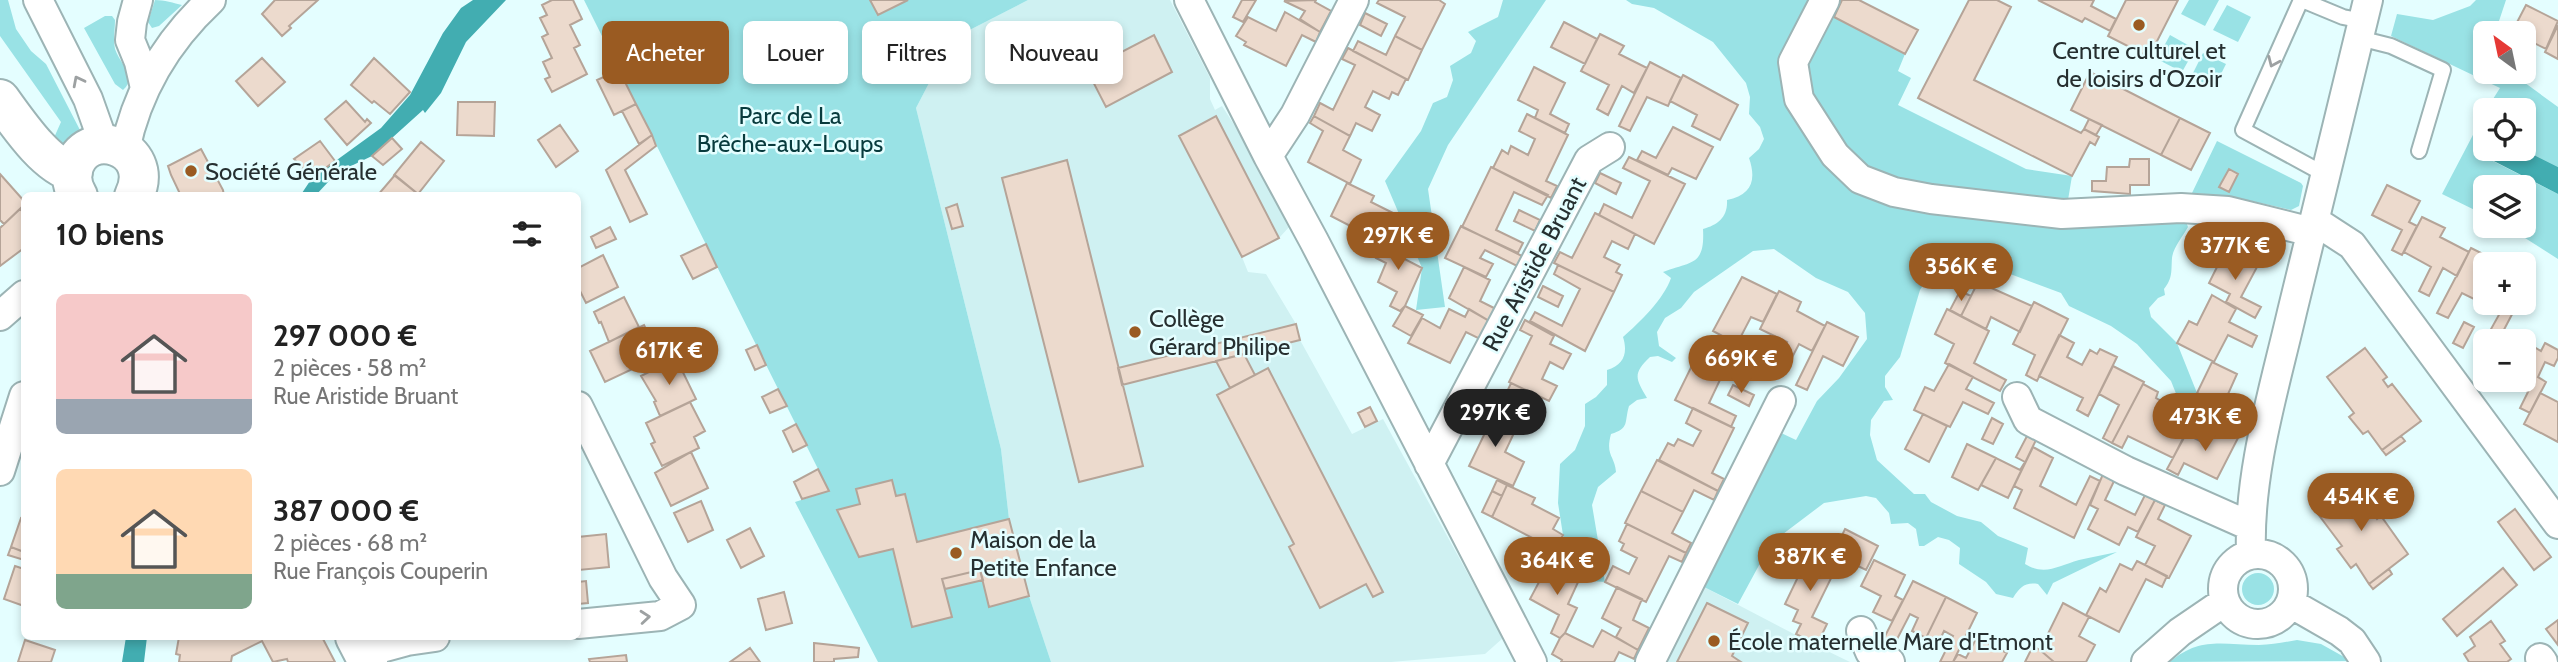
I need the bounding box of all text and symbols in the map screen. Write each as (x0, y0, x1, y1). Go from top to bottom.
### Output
marker: Centre culturel et de loisirs d'Ozoir (2131, 17, 2147, 33)
chip: Acheter (602, 21, 729, 84)
chip: Louer (743, 21, 848, 84)
chip: Filtres (862, 21, 971, 84)
chip: Nouveau (985, 21, 1123, 84)
north arrow (2473, 21, 2536, 84)
map controls (2473, 21, 2536, 392)
place label: Centre culturel et de loisirs d'Ozoir (2052, 36, 2226, 93)
one-way arrow (2267, 55, 2281, 67)
one-way arrow (73, 76, 87, 88)
button: locate (2473, 98, 2536, 161)
park label: Parc de La Brêche-aux-Loups (697, 101, 883, 158)
place label: Société Générale (205, 157, 377, 186)
marker: Société Générale (183, 163, 199, 179)
street label: Rue Aristide Bruant (1476, 172, 1592, 356)
button: layers (2473, 175, 2536, 238)
pin: 297K € (1341, 212, 1455, 272)
icon: filters (508, 215, 546, 253)
text: 10 biens (56, 216, 164, 253)
text: 297K € (1362, 221, 1434, 249)
pin: 377K € (2178, 222, 2292, 282)
text: 377K € (2200, 231, 2270, 259)
pin: 356K € (1904, 244, 2018, 303)
text: 356K € (1925, 252, 1997, 280)
button: + (2473, 252, 2536, 315)
place label: Collège Gérard Philipe (1149, 304, 1290, 361)
text: 297 000 € (273, 317, 417, 354)
icon: home (112, 322, 196, 406)
marker: Collège Gérard Philipe (1127, 324, 1143, 340)
pin: 617K € (612, 328, 726, 387)
button: − (2473, 329, 2536, 392)
text: 617K € (635, 336, 703, 364)
pin: 669K € (1684, 336, 1798, 395)
text: 669K € (1704, 344, 1778, 372)
text: 2 pièces · 58 m² (273, 354, 426, 382)
text: Rue Aristide Bruant (273, 382, 458, 410)
pin: 297K € (1438, 390, 1552, 449)
pin: 473K € (2148, 393, 2262, 453)
text: 297K € (1459, 398, 1531, 426)
text: 473K € (2169, 402, 2241, 430)
pin: 454K € (2304, 474, 2418, 533)
text: 454K € (2323, 482, 2399, 510)
text: 387 000 € (273, 492, 419, 529)
icon: home (112, 497, 196, 581)
place label: Maison de la Petite Enfance (970, 525, 1117, 582)
text: 2 pièces · 68 m² (273, 529, 427, 557)
pin: 387K € (1753, 534, 1867, 593)
pin: 364K € (1500, 538, 1614, 597)
text: 387K € (1774, 542, 1846, 570)
marker: Maison de la Petite Enfance (948, 545, 964, 561)
text: 364K € (1520, 546, 1594, 574)
text: Rue François Couperin (273, 557, 488, 585)
one-way arrow (640, 610, 651, 625)
place label: École maternelle Mare d'Etmont (1728, 627, 2053, 656)
marker: École maternelle Mare d'Etmont (1706, 633, 1722, 649)

